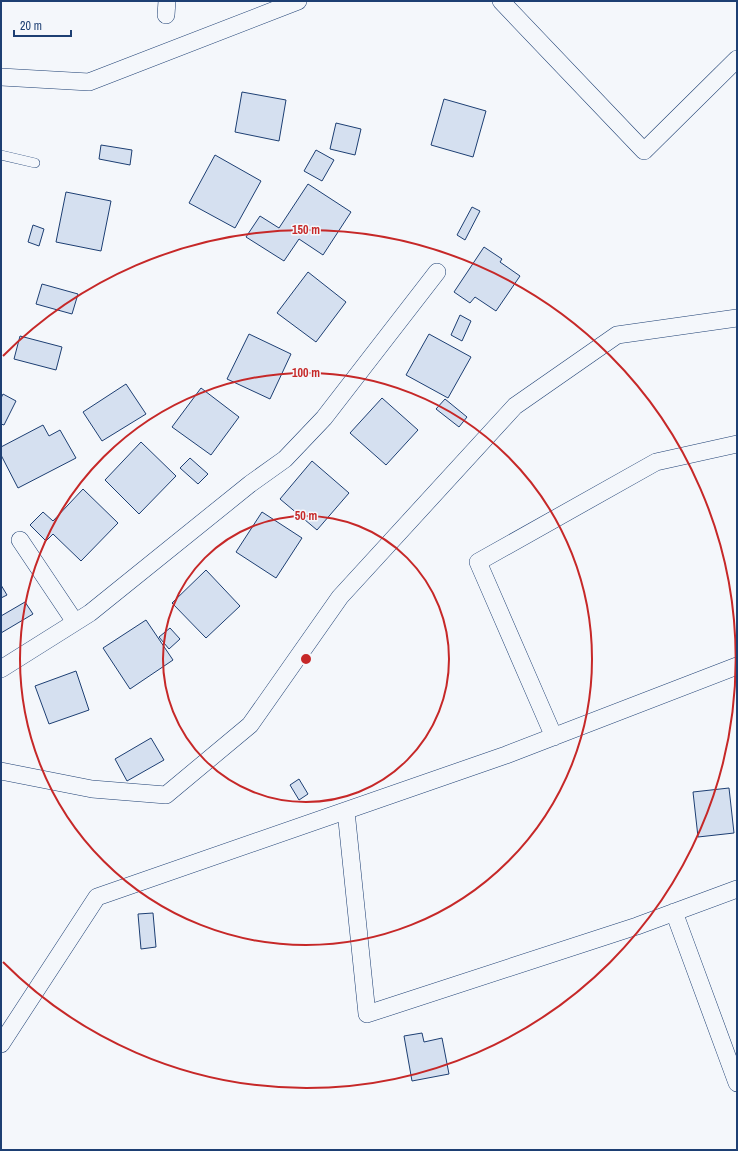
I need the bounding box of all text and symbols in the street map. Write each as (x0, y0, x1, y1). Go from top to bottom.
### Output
scale bar (14, 12, 71, 38)
text: 20 m (20, 18, 42, 34)
text: 150 m (292, 222, 320, 238)
text: 100 m (292, 365, 320, 381)
text: 50 m (295, 508, 317, 524)
centre of rings (299, 652, 313, 666)

